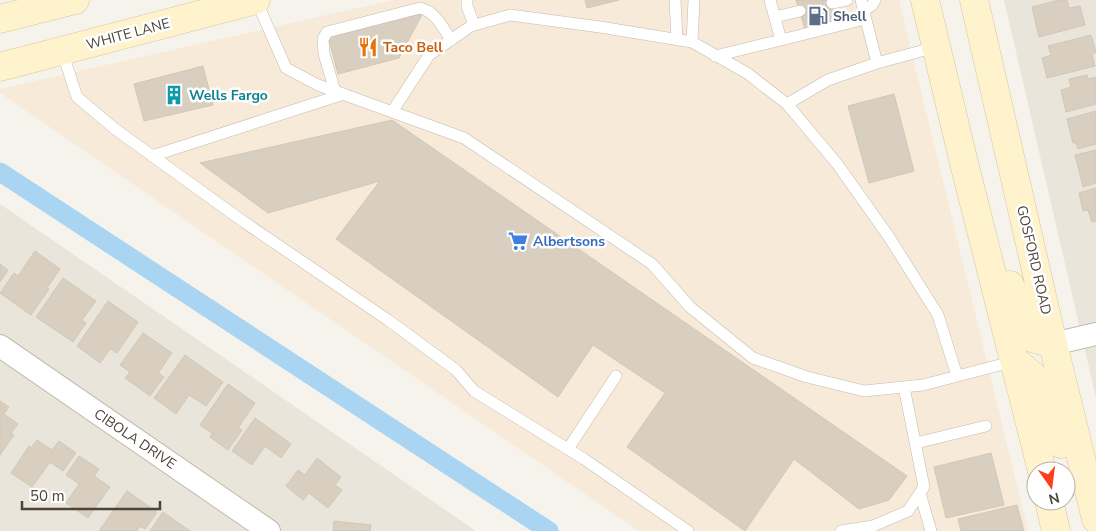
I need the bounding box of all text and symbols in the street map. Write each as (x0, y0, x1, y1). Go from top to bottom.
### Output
fuel station icon: Shell (807, 5, 829, 27)
place label: Shell (833, 7, 867, 26)
street label: WHITE LANE (84, 14, 172, 54)
restaurant icon: Taco Bell (357, 36, 379, 58)
place label: Taco Bell (383, 38, 443, 57)
building icon: Wells Fargo (163, 84, 185, 106)
place label: Wells Fargo (189, 86, 268, 105)
street label: GOSFORD ROAD (1012, 204, 1056, 316)
supermarket icon: Albertsons (507, 230, 529, 252)
place label: Albertsons (533, 232, 605, 251)
street label: CIBOLA DRIVE (90, 404, 180, 474)
north arrow (1026, 461, 1076, 511)
scale bar (22, 478, 160, 510)
text: 50 m (30, 486, 65, 506)
text: N (1047, 488, 1061, 509)

